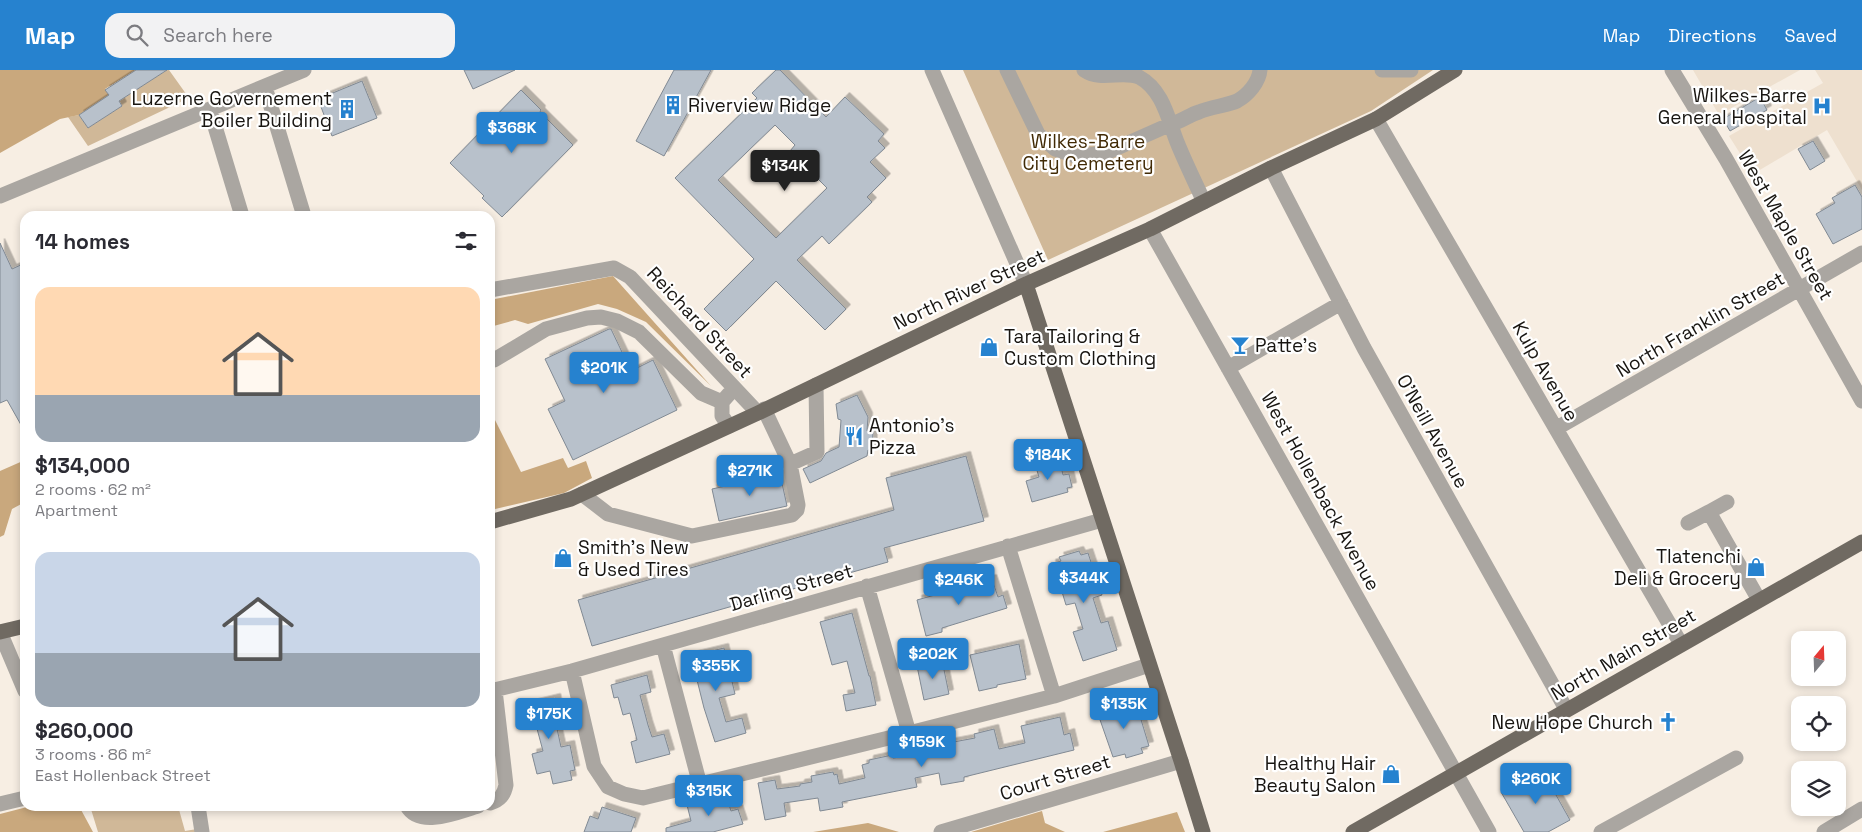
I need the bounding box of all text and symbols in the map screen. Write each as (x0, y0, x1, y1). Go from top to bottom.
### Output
search box (105, 13, 455, 58)
text: Map (25, 20, 75, 51)
icon: search (123, 21, 151, 49)
text: Search here (163, 23, 273, 48)
text: Map (1603, 24, 1640, 47)
text: Directions (1668, 24, 1757, 47)
text: Saved (1785, 24, 1837, 47)
place label: Wilkes-Barre General Hospital (1658, 83, 1807, 130)
place label: Luzerne Governement Boiler Building (132, 86, 332, 133)
place label: Riverview Ridge (688, 93, 831, 118)
building icon: Riverview Ridge (662, 94, 684, 116)
hospital icon: Wilkes-Barre General Hospital (1811, 95, 1833, 117)
building icon: Luzerne Governement Boiler Building (336, 98, 358, 120)
pin: $368K (477, 112, 547, 154)
text: $368K (488, 117, 536, 138)
park label: Wilkes-Barre City Cemetery (1022, 129, 1154, 176)
street label: West Maple Street (1732, 146, 1839, 305)
pin: $134K (750, 150, 820, 192)
text: $134K (762, 155, 808, 176)
icon: filters (452, 227, 480, 255)
text: 14 homes (35, 228, 130, 255)
street label: North River Street (889, 243, 1049, 336)
street label: Reichard Street (641, 261, 758, 383)
street label: North Franklin Street (1611, 266, 1789, 383)
street label: Kulp Avenue (1507, 317, 1584, 426)
icon: home (213, 319, 303, 409)
place label: Tara Tailoring & Custom Clothing (1004, 324, 1156, 371)
place label: Patte's (1255, 333, 1317, 358)
bar icon: Patte's (1229, 334, 1251, 356)
shop icon: Tara Tailoring & Custom Clothing (978, 336, 1000, 358)
pin: $201K (569, 352, 639, 394)
text: $201K (581, 357, 627, 378)
street label: O'Neill Avenue (1391, 370, 1474, 493)
street label: West Hollenback Avenue (1255, 387, 1386, 595)
place label: Antonio's Pizza (869, 413, 955, 460)
restaurant icon: Antonio's Pizza (843, 425, 865, 447)
pin: $184K (1013, 438, 1083, 481)
text: $184K (1025, 444, 1071, 465)
text: $134,000 (35, 452, 130, 479)
pin: $271K (715, 454, 785, 497)
text: $271K (728, 460, 773, 481)
text: 2 rooms · 62 m² (35, 479, 151, 500)
text: Apartment (35, 500, 118, 521)
place label: Smith’s New & Used Tires (578, 535, 689, 582)
place label: Tlatenchi Deli & Grocery (1614, 544, 1741, 591)
shop icon: Smith’s New & Used Tires (552, 547, 574, 569)
shop icon: Tlatenchi Deli & Grocery (1745, 556, 1767, 578)
street label: Darling Street (727, 558, 856, 617)
pin: $344K (1049, 562, 1119, 604)
pin: $246K (924, 564, 994, 606)
text: $344K (1059, 567, 1109, 588)
text: $246K (934, 569, 984, 590)
icon: home (213, 584, 303, 674)
street label: North Main Street (1546, 603, 1700, 706)
north arrow (1791, 631, 1846, 686)
map controls (1791, 631, 1846, 816)
pin: $202K (898, 638, 968, 680)
text: $202K (908, 643, 958, 664)
pin: $355K (681, 650, 751, 692)
text: $355K (692, 655, 740, 676)
pin: $135K (1089, 688, 1159, 730)
text: $135K (1101, 693, 1147, 714)
button: locate (1791, 696, 1846, 751)
pin: $175K (514, 698, 584, 740)
text: $175K (526, 703, 572, 724)
place label: New Hope Church (1491, 710, 1653, 735)
church icon: New Hope Church (1657, 711, 1679, 733)
text: $260,000 (35, 717, 133, 744)
pin: $159K (887, 726, 957, 768)
text: $159K (899, 731, 945, 752)
text: 3 rooms · 86 m² (35, 744, 151, 765)
street label: Court Street (997, 749, 1114, 806)
place label: Healthy Hair Beauty Salon (1254, 751, 1376, 798)
button: layers (1791, 761, 1846, 816)
pin: $260K (1501, 762, 1571, 805)
shop icon: Healthy Hair Beauty Salon (1380, 763, 1402, 785)
text: East Hollenback Street (35, 765, 211, 786)
text: $260K (1511, 768, 1561, 789)
pin: $315K (674, 774, 744, 817)
text: $315K (686, 780, 732, 801)

